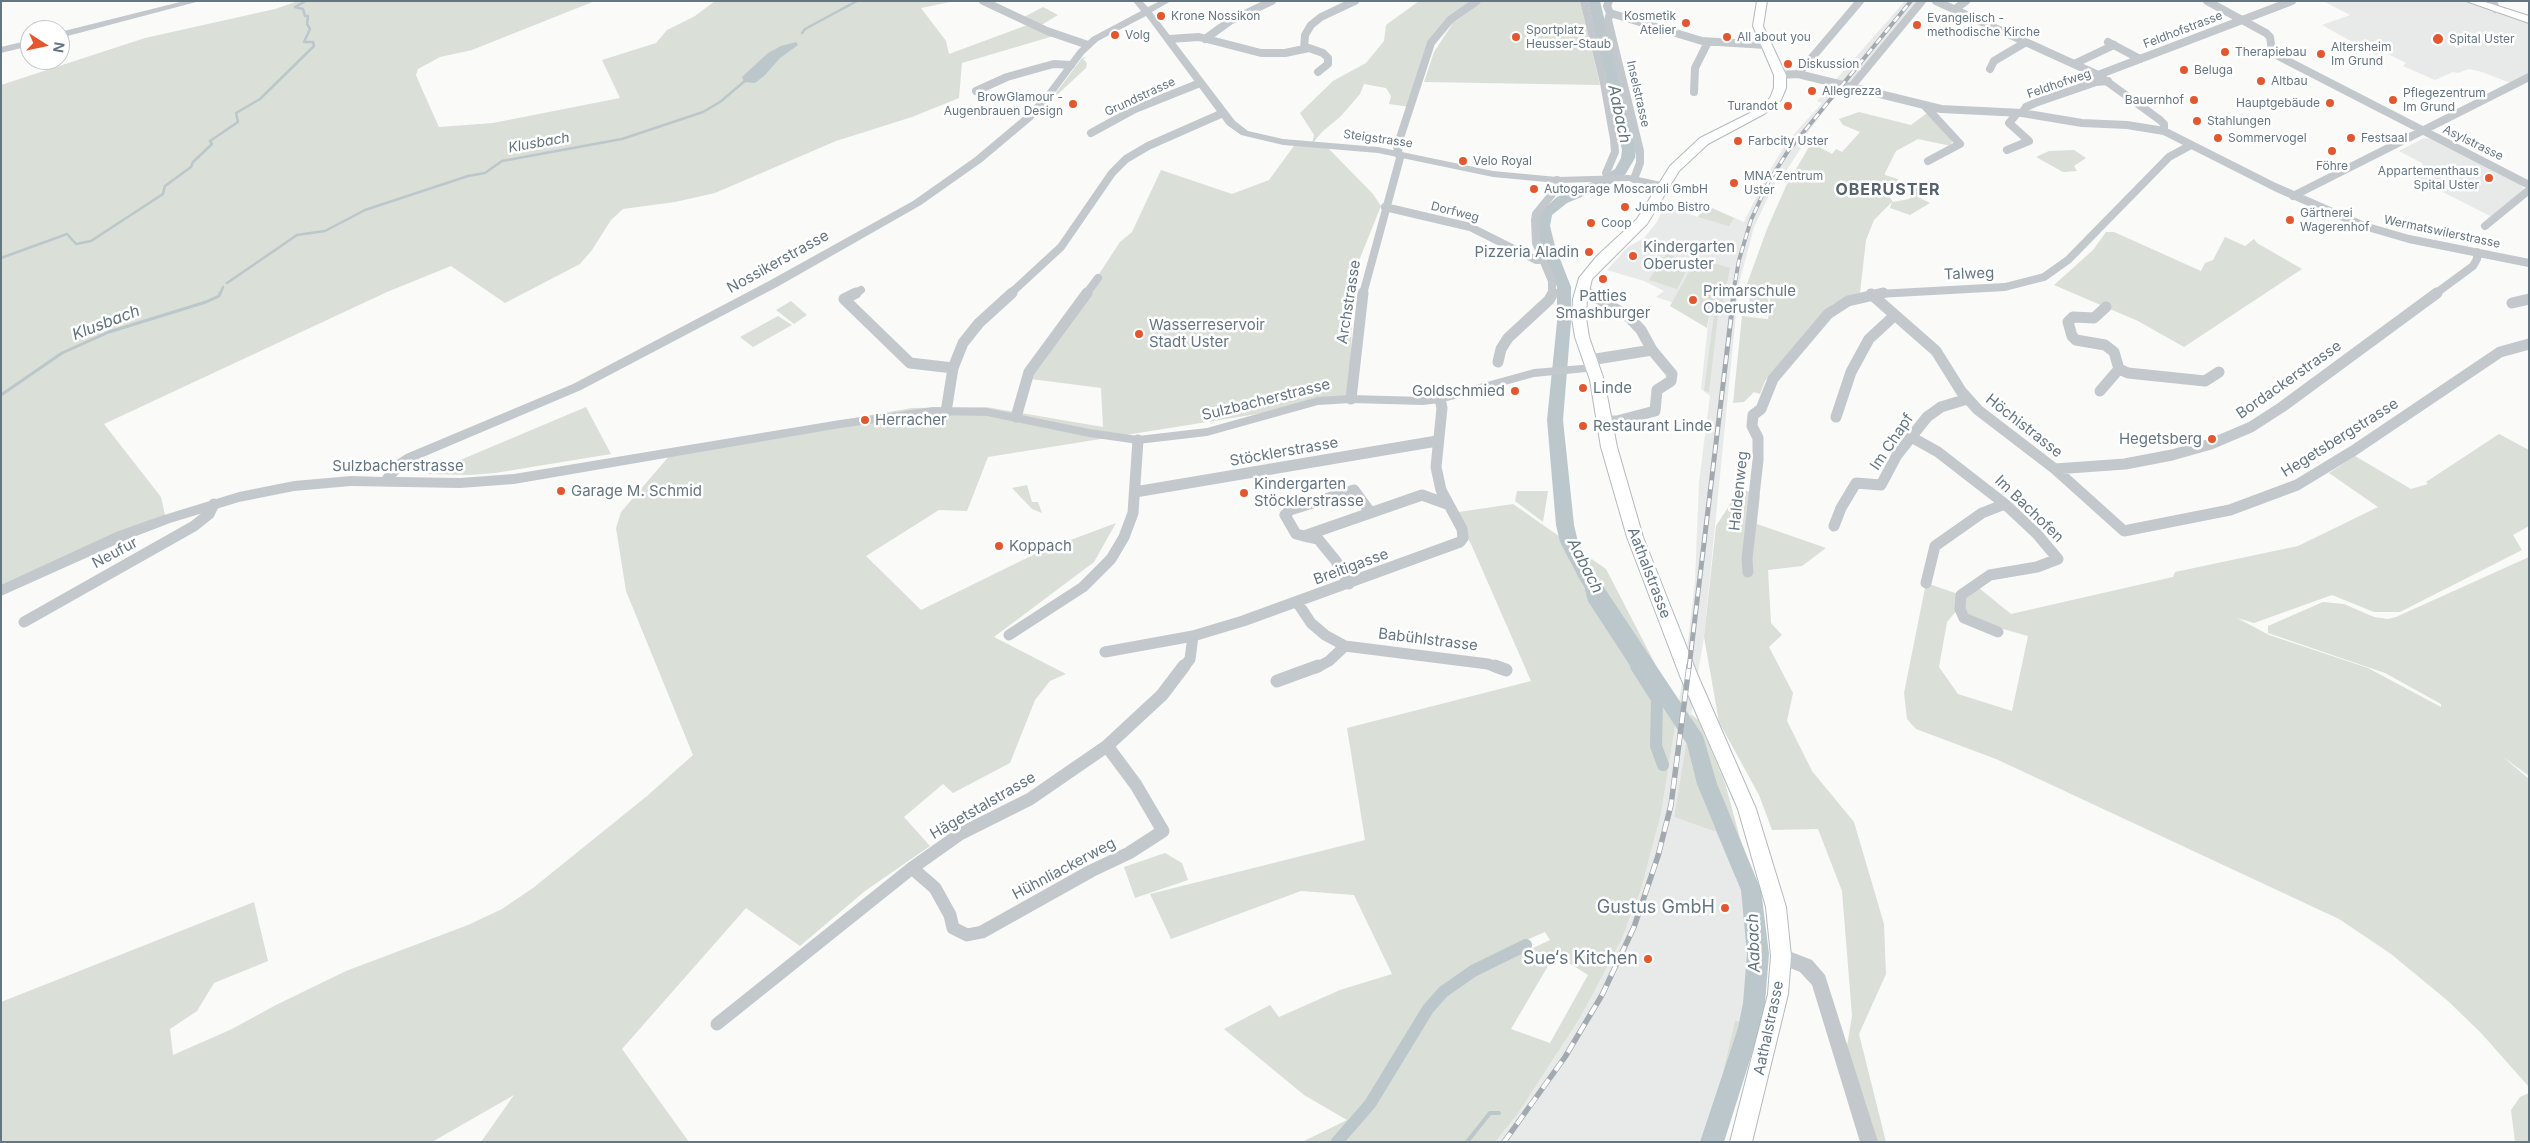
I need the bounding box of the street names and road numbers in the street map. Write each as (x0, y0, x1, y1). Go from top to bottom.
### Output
street label: Feldhofstrasse (2141, 8, 2225, 52)
street label: Inselstrasse (1623, 59, 1653, 129)
street label: Feldhofweg (2025, 66, 2093, 102)
street label: Grundstrasse (1102, 74, 1178, 120)
street label: Asylstrasse (2440, 122, 2506, 164)
street label: Steigstrasse (1342, 127, 1414, 151)
street label: Dorfweg (1429, 199, 1481, 225)
street label: Wermatswilerstrasse (2382, 213, 2502, 251)
street label: Nossikerstrasse (724, 227, 832, 297)
street label: Archstrasse (1333, 259, 1365, 345)
street label: Talweg (1943, 264, 1995, 284)
street label: Bordackerstrasse (2233, 337, 2345, 423)
street label: Sulzbacherstrasse (1200, 375, 1332, 425)
street label: Höchistrasse (1982, 390, 2066, 462)
street label: Hegetsbergstrasse (2278, 395, 2402, 481)
street label: Im Chapf (1867, 410, 1917, 474)
street label: Stöcklerstrasse (1228, 434, 1340, 470)
street label: Haldenweg (1726, 450, 1752, 532)
street label: Sulzbacherstrasse (332, 457, 464, 475)
street label: Im Bachofen (1991, 472, 2067, 546)
street label: Aathalstrasse (1623, 525, 1675, 621)
street label: Neufur (89, 534, 141, 572)
street label: Breitigasse (1311, 545, 1391, 589)
street label: Babühlstrasse (1377, 625, 1479, 655)
street label: Hägetstalstrasse (927, 769, 1039, 843)
street label: Hühnliackerweg (1009, 834, 1119, 904)
street label: Aathalstrasse (1750, 979, 1788, 1077)

